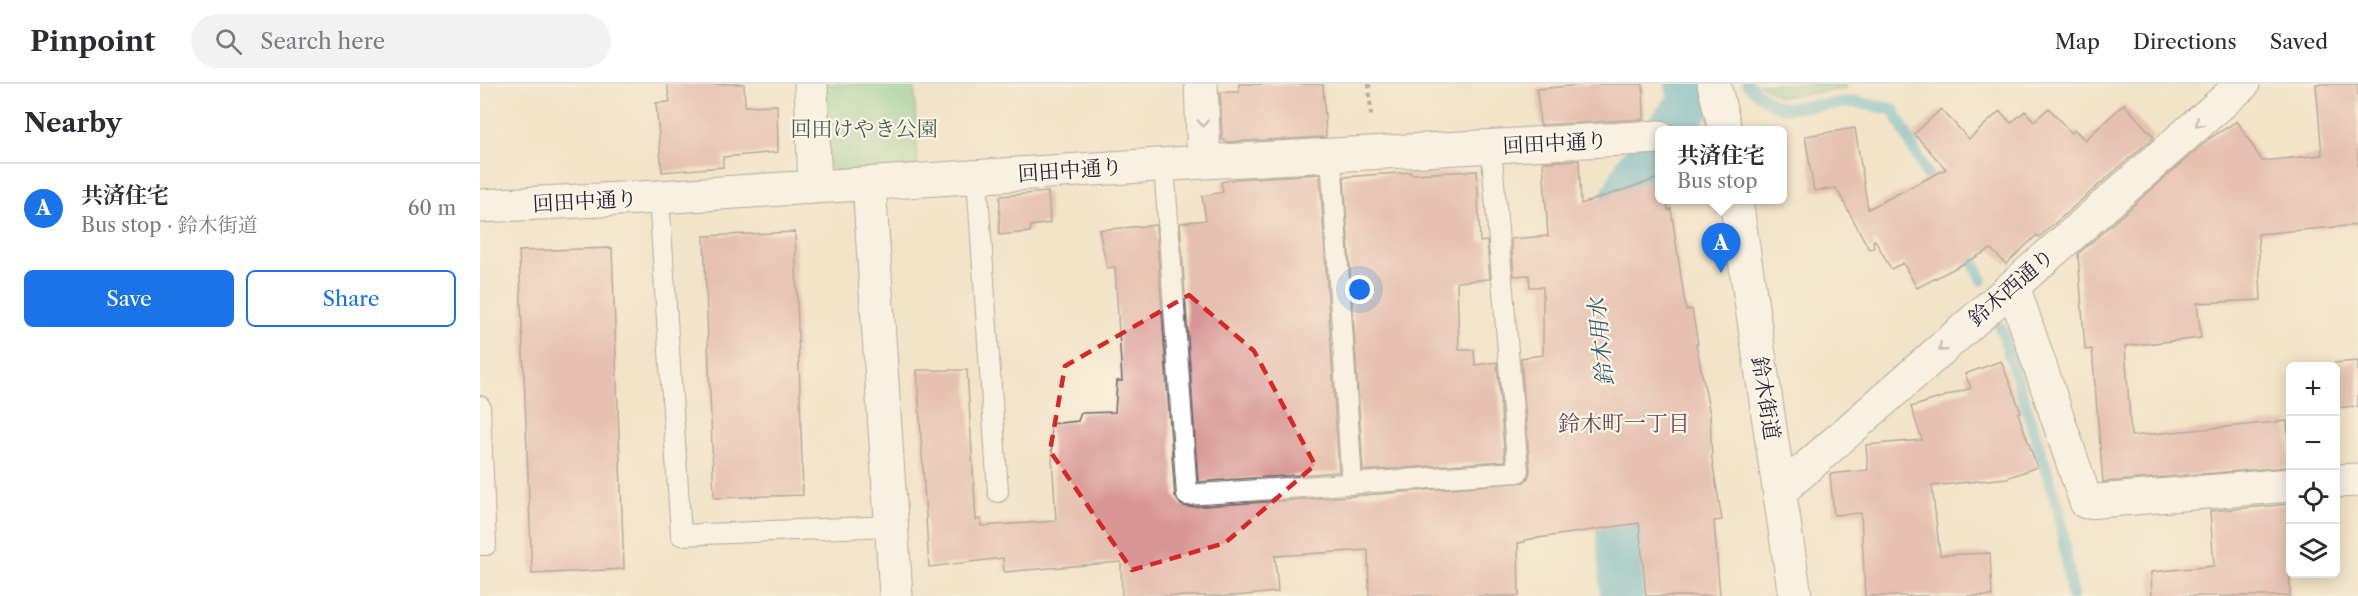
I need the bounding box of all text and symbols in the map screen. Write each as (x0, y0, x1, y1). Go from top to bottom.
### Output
search box (191, 14, 611, 68)
text: Pinpoint (30, 24, 155, 58)
icon: search (212, 25, 245, 58)
text: Search here (260, 28, 385, 55)
text: Map (2055, 29, 2100, 54)
text: Directions (2133, 29, 2237, 54)
text: Saved (2270, 29, 2328, 54)
text: Nearby (24, 107, 122, 139)
one-way arrow (2195, 115, 2206, 126)
park label: 回田けやき公園 (791, 116, 938, 141)
one-way arrow (1196, 118, 1209, 127)
popup (1655, 126, 1787, 204)
street label: 回田中通り (1502, 128, 1608, 158)
text: 共済住宅 (1677, 142, 1765, 169)
street label: 回田中通り (1017, 154, 1123, 186)
text: Bus stop (1677, 169, 1758, 193)
text: 共済住宅 (81, 182, 169, 209)
street label: 回田中通り (532, 186, 638, 216)
text: A (36, 196, 51, 220)
text: 60 m (408, 196, 456, 220)
text: Bus stop · 鈴木街道 (81, 213, 258, 237)
pin: A (1702, 224, 1740, 273)
street label: 鈴木西通り (1963, 243, 2059, 331)
button: Save (24, 270, 234, 327)
button: Share (246, 270, 456, 327)
your location (1345, 275, 1374, 304)
water label: 鈴木用水 (1583, 295, 1619, 387)
one-way arrow (1938, 341, 1949, 352)
street label: 鈴木街道 (1747, 355, 1785, 441)
map controls (2286, 362, 2340, 578)
button: + (2286, 362, 2340, 416)
district label: 鈴木町一丁目 (1558, 410, 1690, 437)
button: − (2286, 416, 2340, 470)
button: locate (2286, 470, 2340, 524)
button: layers (2286, 524, 2340, 578)

